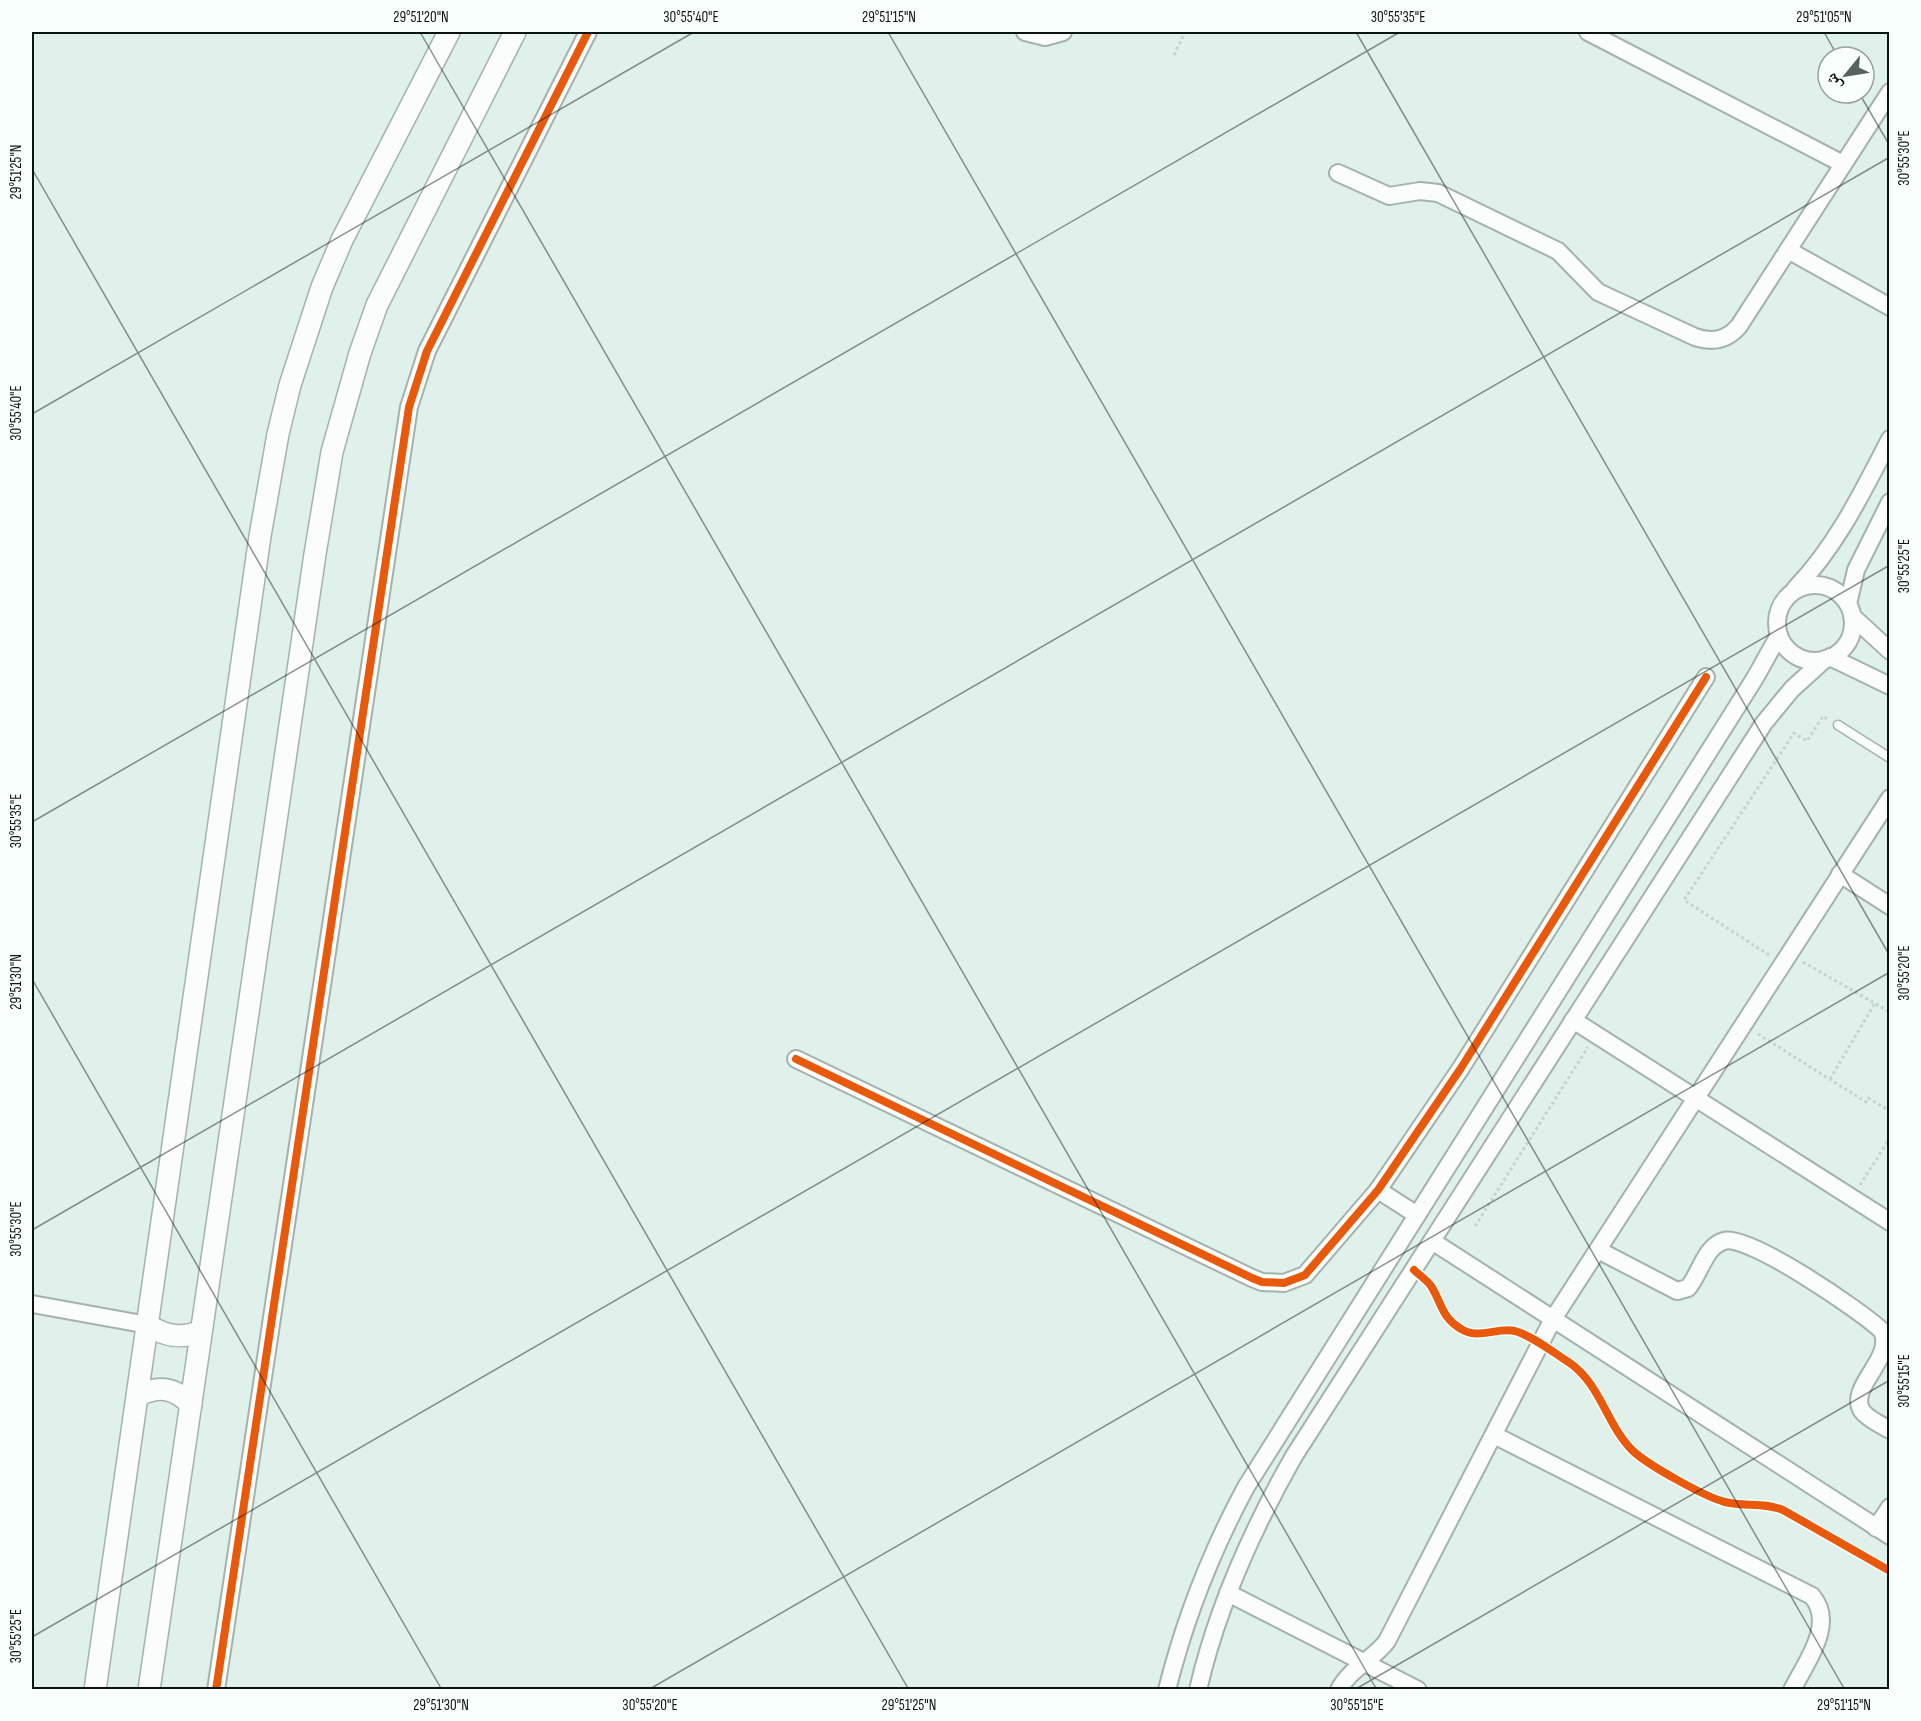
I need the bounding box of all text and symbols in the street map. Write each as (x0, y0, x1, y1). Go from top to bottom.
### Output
text: 29°51'20"N (393, 8, 449, 27)
text: 30°55'40"E (663, 8, 719, 27)
text: 29°51'15"N (862, 8, 916, 27)
text: 30°55'35"E (1371, 8, 1425, 27)
text: 29°51'05"N (1796, 8, 1852, 27)
north arrow (1816, 45, 1876, 105)
text: ش (1822, 70, 1847, 94)
text: 30°55'30"E (1895, 130, 1914, 186)
text: 29°51'25"N (7, 145, 26, 199)
text: 30°55'40"E (7, 385, 26, 441)
text: 30°55'25"E (1895, 539, 1914, 593)
text: 30°55'35"E (7, 794, 26, 848)
text: 30°55'20"E (1895, 945, 1914, 1001)
text: 29°51'30"N (7, 954, 26, 1010)
text: 30°55'30"E (7, 1201, 26, 1257)
text: 30°55'15"E (1895, 1354, 1914, 1408)
text: 30°55'25"E (7, 1609, 26, 1663)
text: 29°51'30"N (413, 1696, 469, 1715)
text: 30°55'20"E (622, 1696, 678, 1715)
text: 29°51'25"N (882, 1696, 936, 1715)
text: 30°55'15"E (1330, 1696, 1384, 1715)
text: 29°51'15"N (1817, 1696, 1871, 1715)

